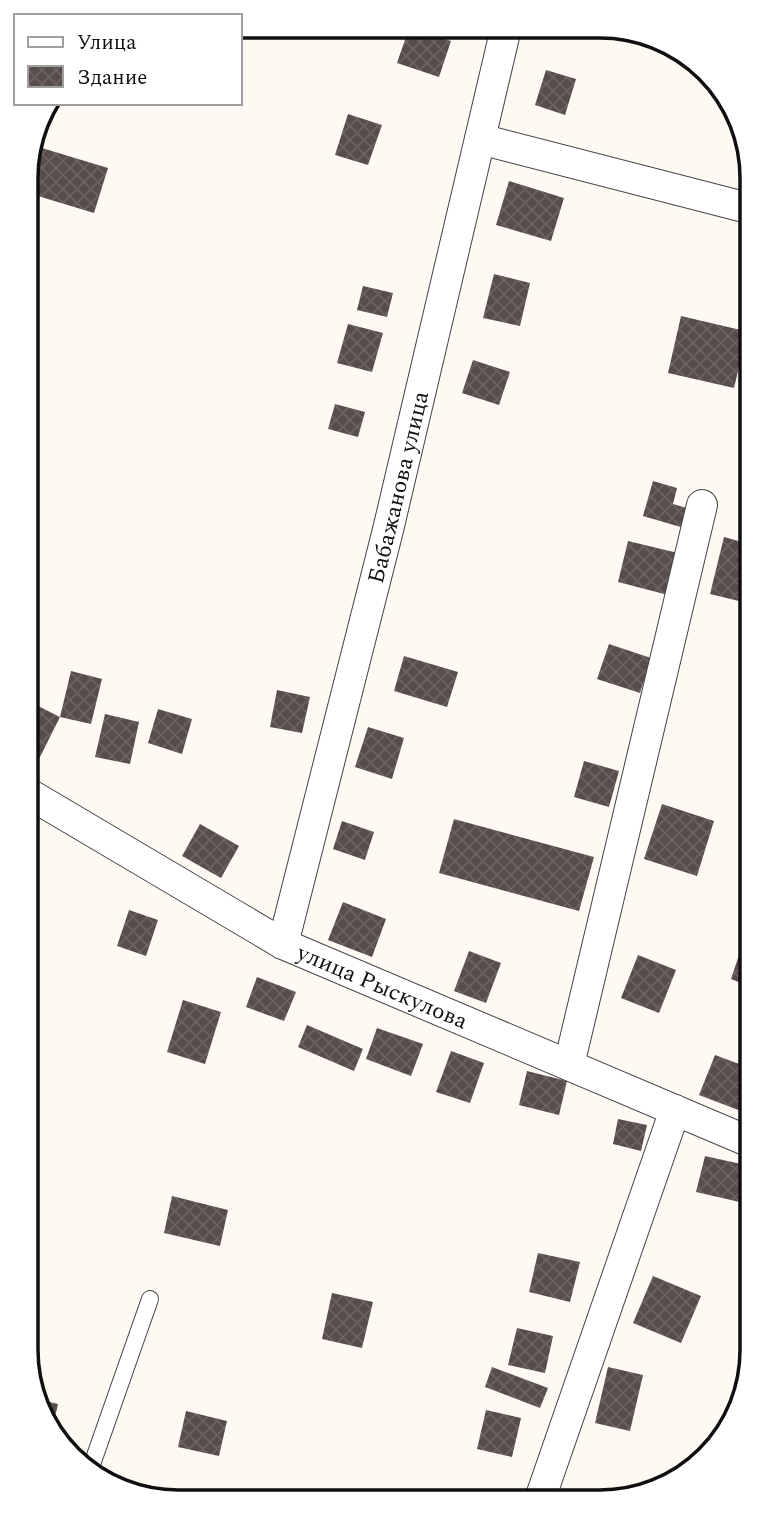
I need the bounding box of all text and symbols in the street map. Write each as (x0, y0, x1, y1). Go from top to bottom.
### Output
legend (14, 14, 242, 105)
text: Улица (77, 27, 137, 59)
text: Здание (77, 62, 147, 94)
street label: Бабажанова улица (359, 388, 439, 587)
street label: улица Рыскулова (290, 936, 473, 1039)

